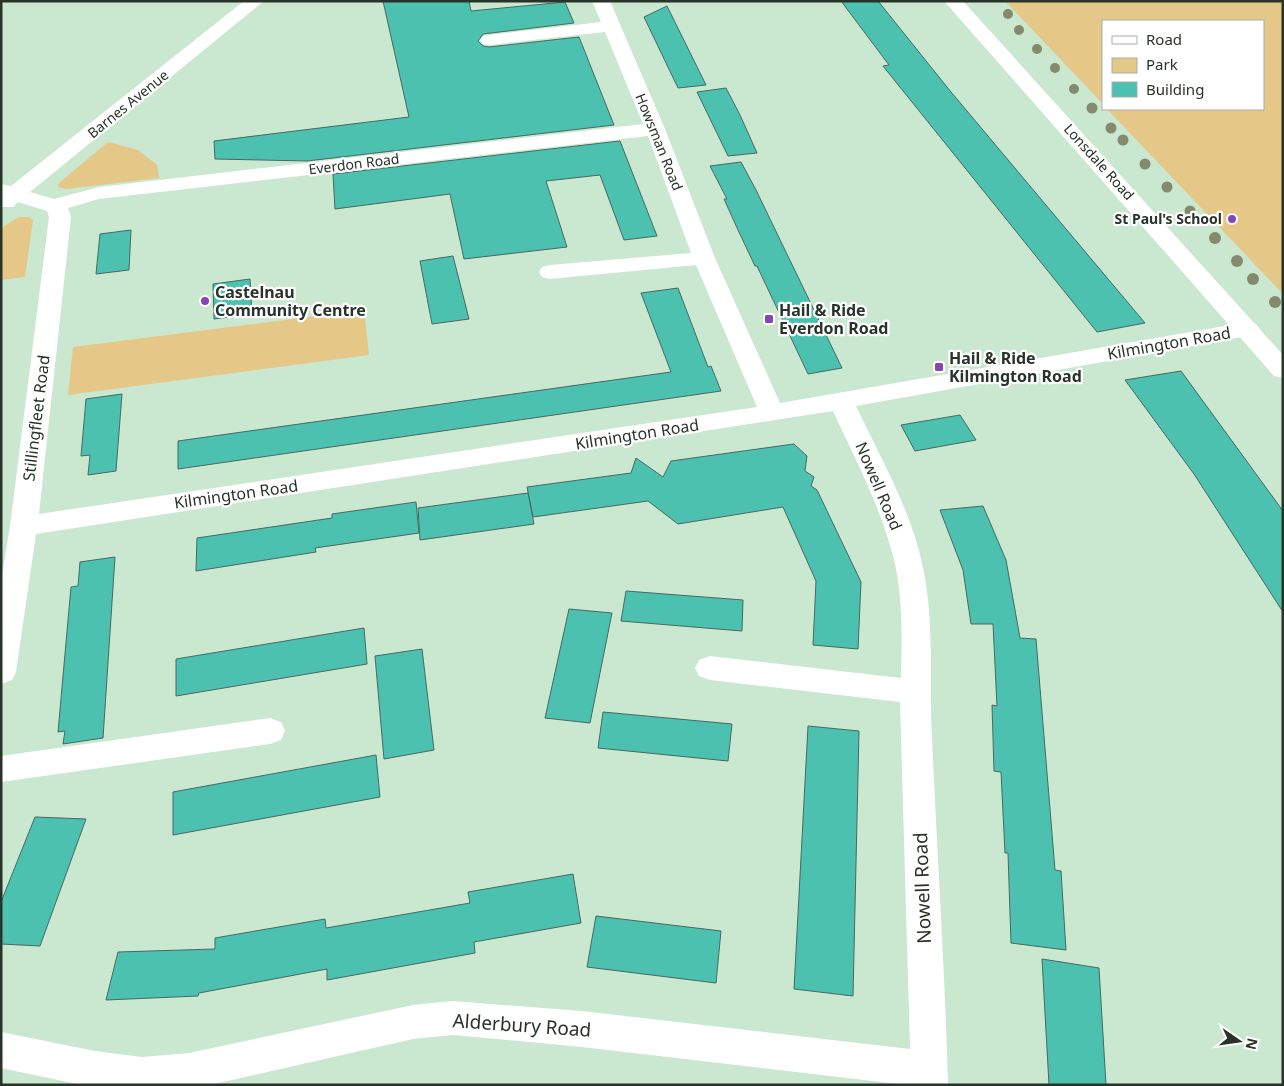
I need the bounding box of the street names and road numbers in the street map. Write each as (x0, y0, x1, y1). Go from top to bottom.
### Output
street label: Barnes Avenue (83, 65, 172, 142)
street label: Howsman Road (631, 90, 688, 193)
street label: Lonsdale Road (1060, 119, 1139, 204)
street label: Everdon Road (307, 149, 400, 178)
street label: Kilmington Road (1106, 321, 1232, 365)
street label: Stillingfleet Road (17, 354, 55, 482)
street label: Kilmington Road (574, 413, 700, 455)
street label: Nowell Road (851, 438, 907, 534)
street label: Kilmington Road (173, 474, 299, 514)
street label: Nowell Road (907, 832, 937, 944)
street label: Alderbury Road (452, 1007, 592, 1043)

